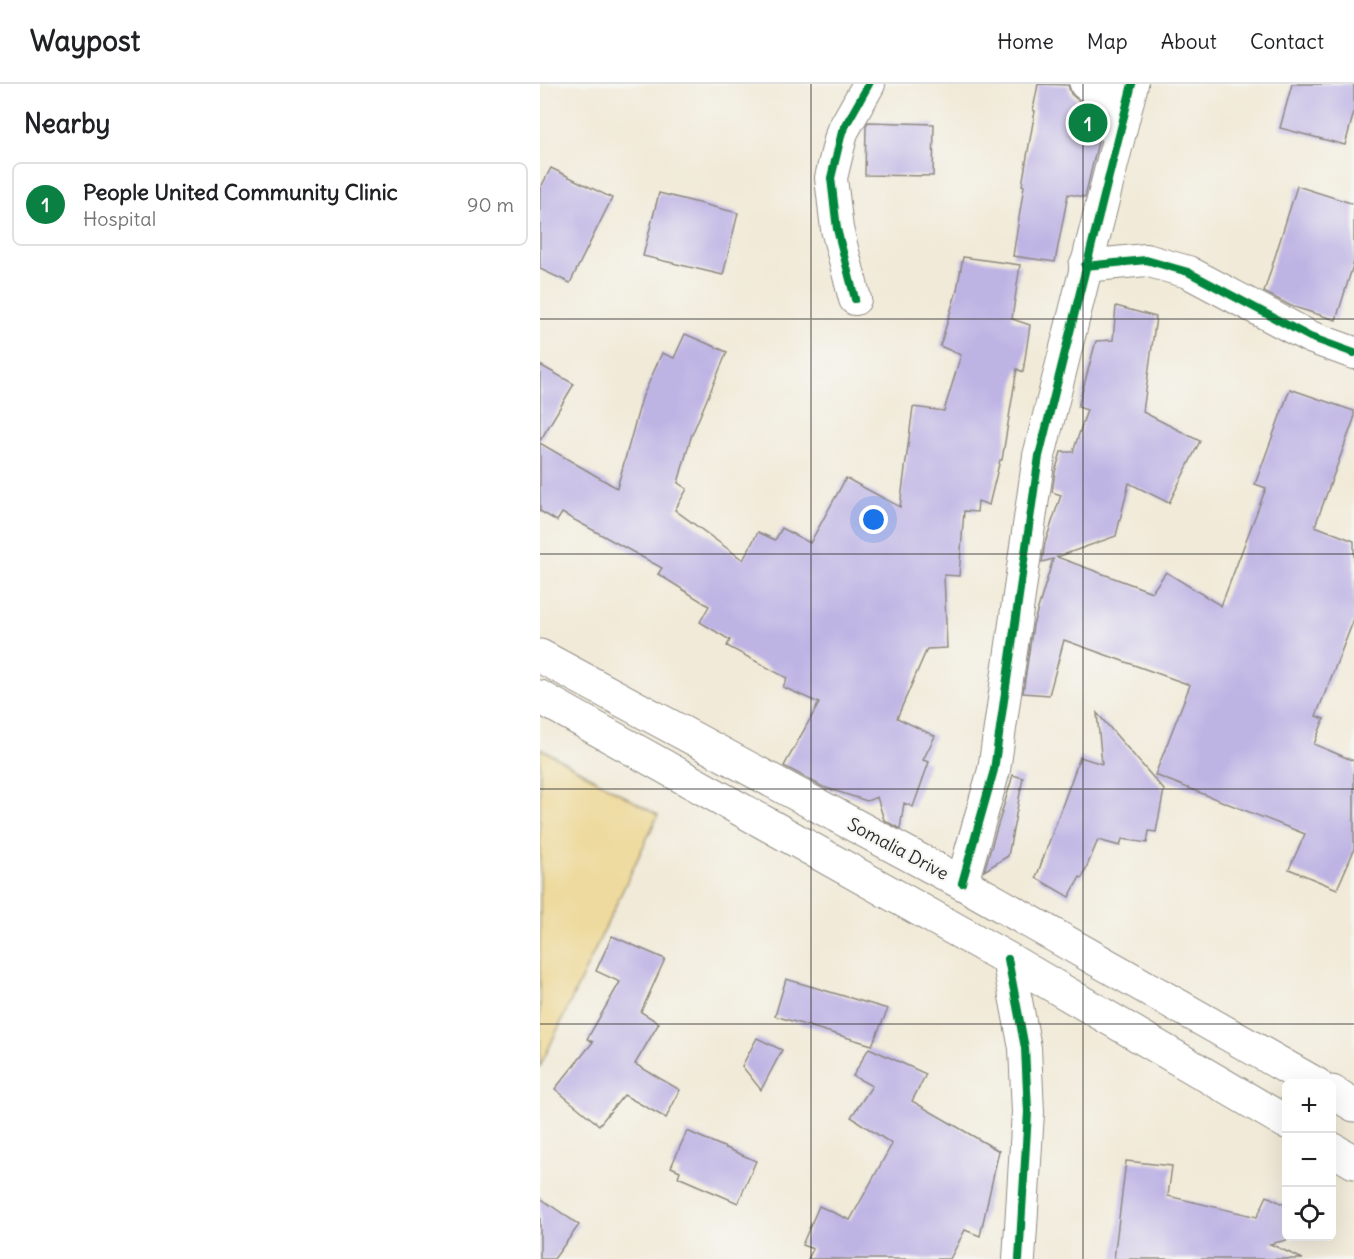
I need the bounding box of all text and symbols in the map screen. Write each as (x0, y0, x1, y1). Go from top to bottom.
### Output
text: Waypost (30, 23, 140, 59)
text: Home (997, 28, 1054, 55)
text: Map (1087, 28, 1128, 55)
text: About (1161, 28, 1217, 55)
text: Contact (1250, 28, 1324, 55)
pin: 1 (1068, 100, 1108, 146)
text: Nearby (24, 107, 110, 140)
text: People United Community Clinic (83, 178, 398, 206)
text: 1 (42, 192, 49, 217)
text: 90 m (467, 192, 514, 217)
text: Hospital (83, 206, 156, 231)
your location (859, 505, 888, 534)
street label: Somalia Drive (844, 812, 953, 885)
map controls (1282, 1079, 1336, 1241)
button: + (1282, 1079, 1336, 1133)
button: − (1282, 1133, 1336, 1187)
button: locate (1282, 1187, 1336, 1241)

